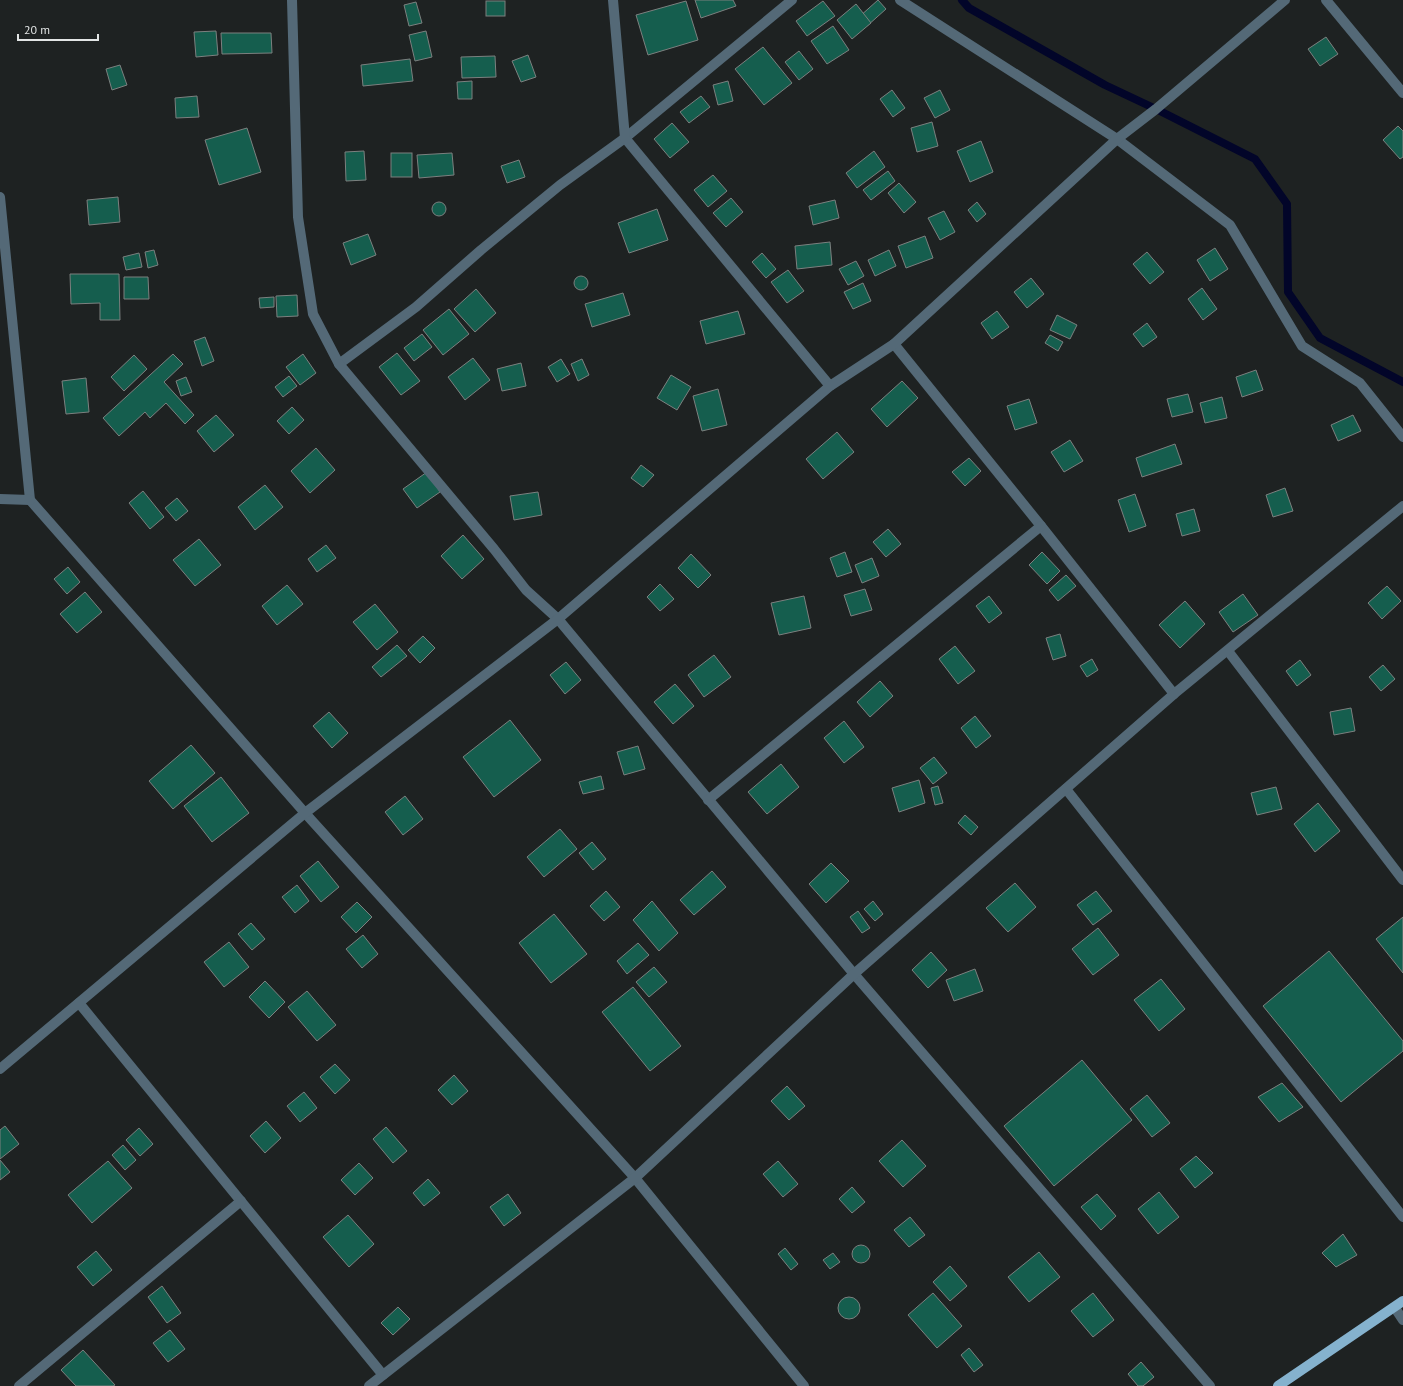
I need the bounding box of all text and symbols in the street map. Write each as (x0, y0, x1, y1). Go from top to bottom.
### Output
scale bar (18, 16, 98, 42)
text: 20 m (24, 22, 50, 37)

